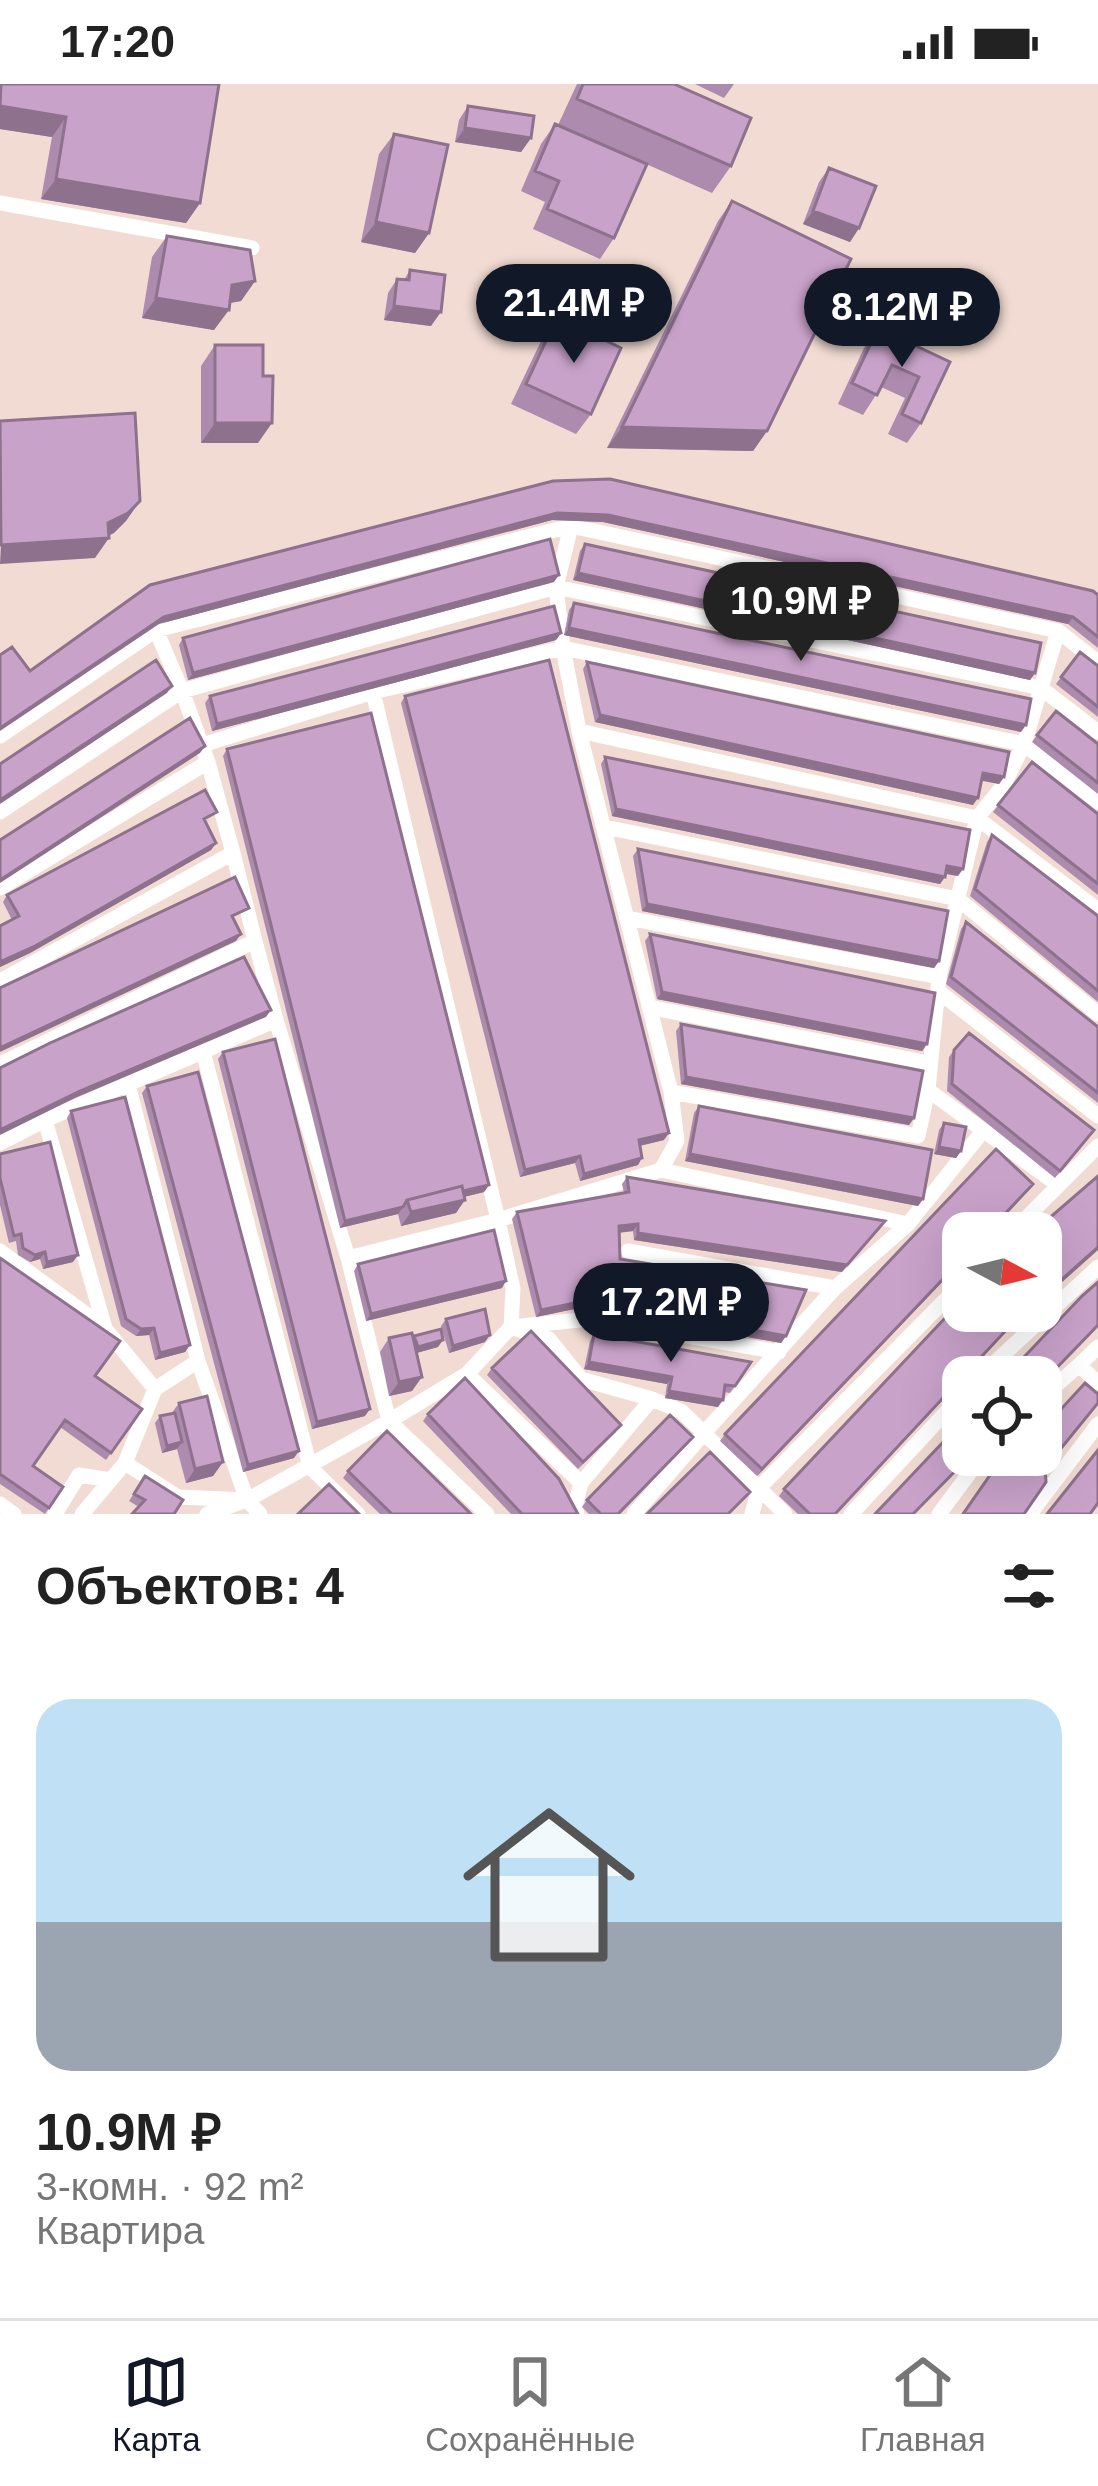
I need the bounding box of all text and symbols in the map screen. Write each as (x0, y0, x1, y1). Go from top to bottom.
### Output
text: 17:20 (60, 16, 175, 67)
pin: 21.4M ₽ (463, 264, 685, 366)
pin: 8.12M ₽ (791, 268, 1013, 370)
text: 21.4M ₽ (503, 281, 645, 324)
text: 8.12M ₽ (831, 285, 973, 328)
pin: 10.9M ₽ (690, 562, 912, 664)
text: 10.9M ₽ (730, 579, 872, 622)
north arrow (942, 1212, 1062, 1332)
map controls (942, 1212, 1062, 1476)
pin: 17.2M ₽ (560, 1263, 782, 1365)
text: 17.2M ₽ (600, 1280, 742, 1323)
button: locate (942, 1356, 1062, 1476)
icon: filters (996, 1553, 1062, 1619)
text: Объектов: 4 (36, 1558, 344, 1615)
icon: home (441, 1777, 657, 1993)
text: 10.9M ₽ (36, 2104, 222, 2161)
text: 3-комн. · 92 m² (36, 2165, 303, 2208)
text: Квартира (36, 2209, 205, 2252)
tab: Карта (112, 2349, 201, 2459)
tab: Сохранённые (425, 2349, 635, 2459)
tab: Главная (860, 2349, 986, 2459)

